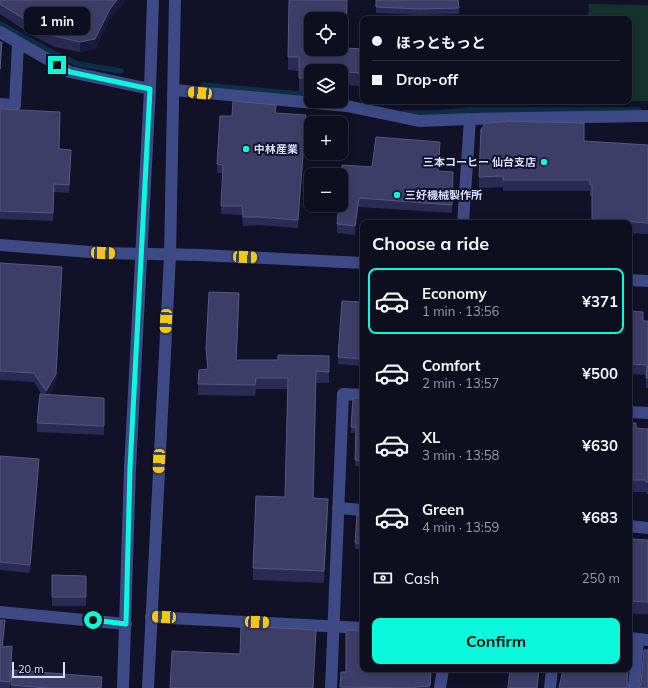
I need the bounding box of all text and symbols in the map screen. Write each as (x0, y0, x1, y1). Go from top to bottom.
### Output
callout: 1 min (24, 7, 90, 35)
map controls (304, 12, 348, 212)
button: locate (304, 12, 348, 56)
text: 1 min (40, 13, 74, 29)
text: ほっともっと (396, 33, 486, 52)
route end (48, 56, 66, 74)
button: layers (304, 64, 348, 108)
text: Drop-off (396, 70, 458, 89)
car (188, 86, 212, 100)
button: + (304, 116, 348, 160)
place label: 中林産業 (254, 142, 298, 156)
marker: 中林産業 (241, 144, 251, 154)
place label: 三本コーヒー 仙台支店 (423, 155, 536, 169)
marker: 三本コーヒー 仙台支店 (539, 157, 549, 167)
button: − (304, 168, 348, 212)
place label: 三好機械製作所 (405, 188, 482, 202)
marker: 三好機械製作所 (392, 190, 402, 200)
text: Choose a ride (372, 232, 489, 255)
car (91, 247, 115, 259)
car (233, 250, 257, 264)
icon: car (374, 283, 410, 319)
text: Economy (422, 284, 487, 303)
text: ¥371 (582, 292, 618, 311)
text: 1 min · 13:56 (422, 303, 499, 319)
car (159, 309, 173, 333)
icon: car (374, 355, 410, 391)
text: Comfort (422, 356, 480, 375)
text: ¥500 (582, 364, 618, 383)
text: 2 min · 13:57 (422, 375, 499, 391)
icon: car (374, 427, 410, 463)
text: XL (422, 428, 440, 447)
text: ¥630 (582, 436, 618, 455)
text: 3 min · 13:58 (422, 447, 499, 463)
car (152, 449, 166, 473)
icon: car (374, 499, 410, 535)
text: Green (422, 500, 464, 519)
text: ¥683 (582, 508, 618, 527)
text: 4 min · 13:59 (422, 519, 499, 535)
icon: cash (372, 567, 394, 589)
text: Cash (404, 569, 439, 588)
text: 250 m (582, 570, 620, 586)
car (152, 610, 176, 624)
route start (84, 611, 102, 629)
car (245, 615, 269, 629)
button: Confirm (372, 618, 620, 664)
scale bar (12, 660, 65, 679)
text: 20 m (18, 662, 44, 676)

